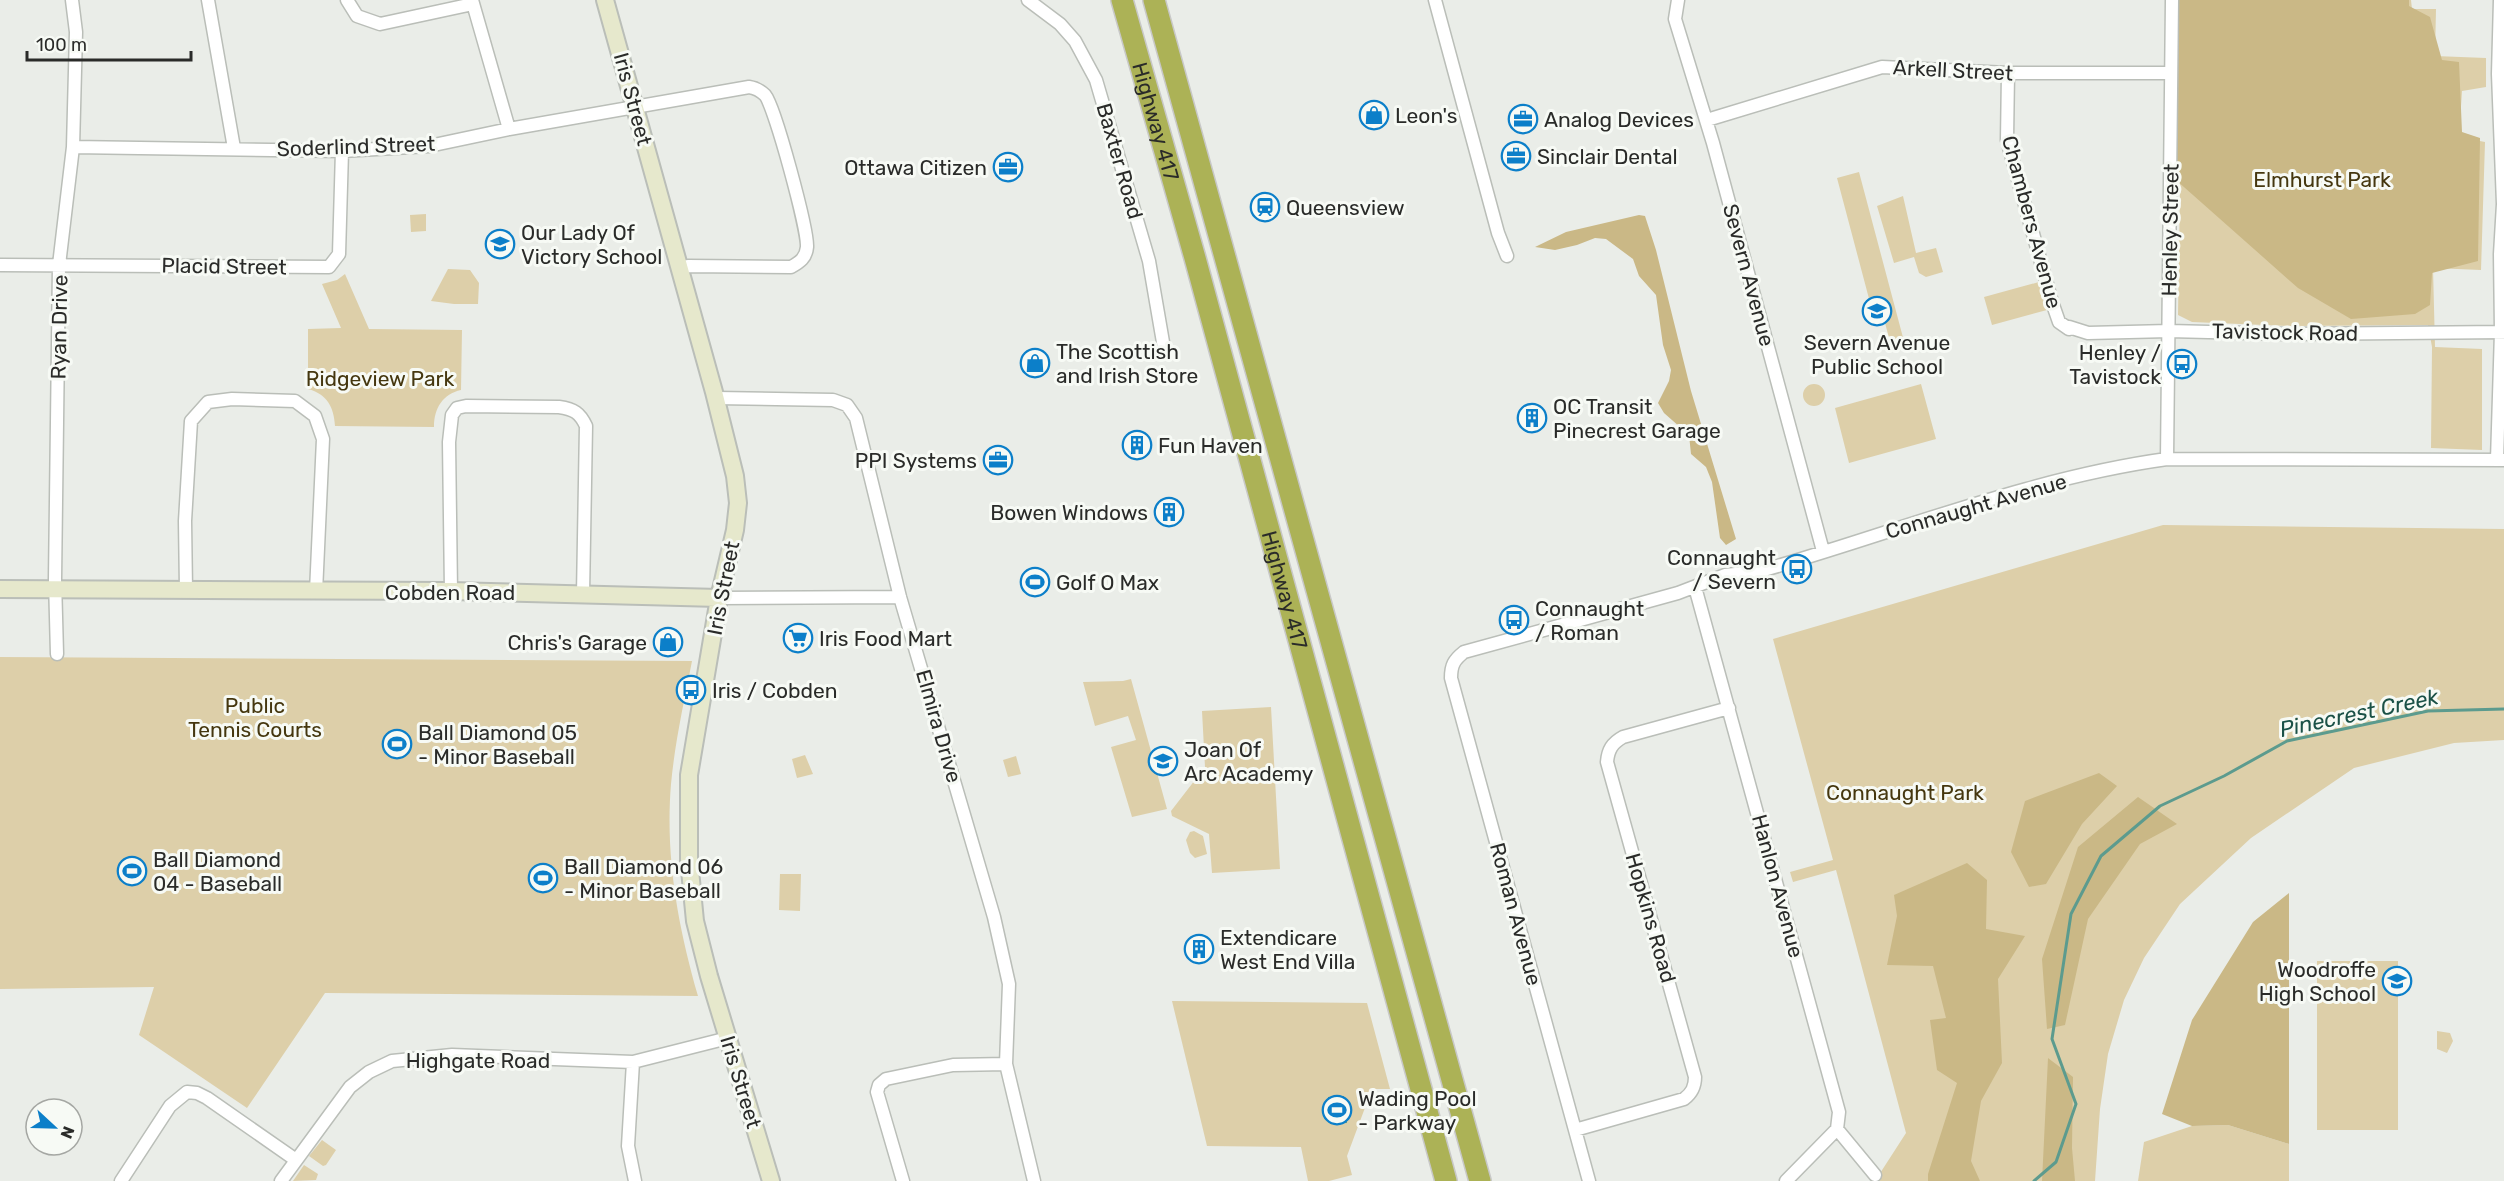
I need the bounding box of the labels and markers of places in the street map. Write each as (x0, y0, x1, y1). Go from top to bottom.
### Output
shop icon: Leon's (1358, 99, 1390, 131)
place label: Leon's (1395, 103, 1457, 128)
office icon: Analog Devices (1507, 103, 1539, 135)
place label: Analog Devices (1544, 107, 1694, 132)
office icon: Sinclair Dental (1500, 140, 1532, 172)
place label: Sinclair Dental (1537, 144, 1678, 169)
office icon: Ottawa Citizen (992, 151, 1024, 183)
place label: Ottawa Citizen (844, 155, 987, 180)
station icon: Queensview (1249, 191, 1281, 223)
place label: Queensview (1286, 195, 1405, 220)
place label: Our Lady Of Victory School (521, 220, 662, 269)
school or university icon: Our Lady Of Victory School (484, 228, 516, 260)
school or university icon: Severn Avenue Public School (1861, 295, 1893, 327)
place label: Severn Avenue Public School (1804, 330, 1950, 379)
place label: The Scottish and Irish Store (1056, 339, 1198, 388)
place label: Henley / Tavistock (2069, 340, 2161, 389)
shop icon: The Scottish and Irish Store (1019, 347, 1051, 379)
bus stop icon: Henley / Tavistock (2166, 348, 2198, 380)
place label: OC Transit Pinecrest Garage (1553, 394, 1721, 443)
building icon: OC Transit Pinecrest Garage (1516, 402, 1548, 434)
building icon: Fun Haven (1121, 429, 1153, 461)
place label: Fun Haven (1158, 433, 1263, 458)
office icon: PPI Systems (982, 444, 1014, 476)
place label: PPI Systems (855, 448, 977, 473)
building icon: Bowen Windows (1153, 496, 1185, 528)
place label: Bowen Windows (990, 500, 1148, 525)
place label: Connaught / Severn (1667, 545, 1776, 594)
bus stop icon: Connaught / Severn (1781, 553, 1813, 585)
sports icon: Golf O Max (1019, 566, 1051, 598)
place label: Golf O Max (1056, 570, 1159, 595)
place label: Connaught / Roman (1535, 596, 1644, 645)
bus stop icon: Connaught / Roman (1498, 604, 1530, 636)
supermarket icon: Iris Food Mart (782, 622, 814, 654)
shop icon: Chris's Garage (652, 626, 684, 658)
place label: Iris Food Mart (819, 626, 952, 651)
place label: Chris's Garage (507, 630, 647, 655)
bus stop icon: Iris / Cobden (675, 674, 707, 706)
place label: Iris / Cobden (712, 678, 837, 703)
place label: Ball Diamond 05 - Minor Baseball (418, 720, 577, 769)
sports icon: Ball Diamond 05 - Minor Baseball (381, 728, 413, 760)
place label: Joan Of Arc Academy (1184, 737, 1314, 786)
school or university icon: Joan Of Arc Academy (1147, 745, 1179, 777)
place label: Ball Diamond 04 - Baseball (153, 847, 282, 896)
place label: Ball Diamond 06 - Minor Baseball (564, 854, 723, 903)
sports icon: Ball Diamond 04 - Baseball (116, 855, 148, 887)
sports icon: Ball Diamond 06 - Minor Baseball (527, 862, 559, 894)
place label: Extendicare West End Villa (1220, 925, 1355, 974)
building icon: Extendicare West End Villa (1183, 933, 1215, 965)
place label: Woodroffe High School (2259, 957, 2376, 1006)
school or university icon: Woodroffe High School (2381, 965, 2413, 997)
place label: Wading Pool - Parkway (1358, 1086, 1476, 1135)
sports icon: Wading Pool - Parkway (1321, 1094, 1353, 1126)

